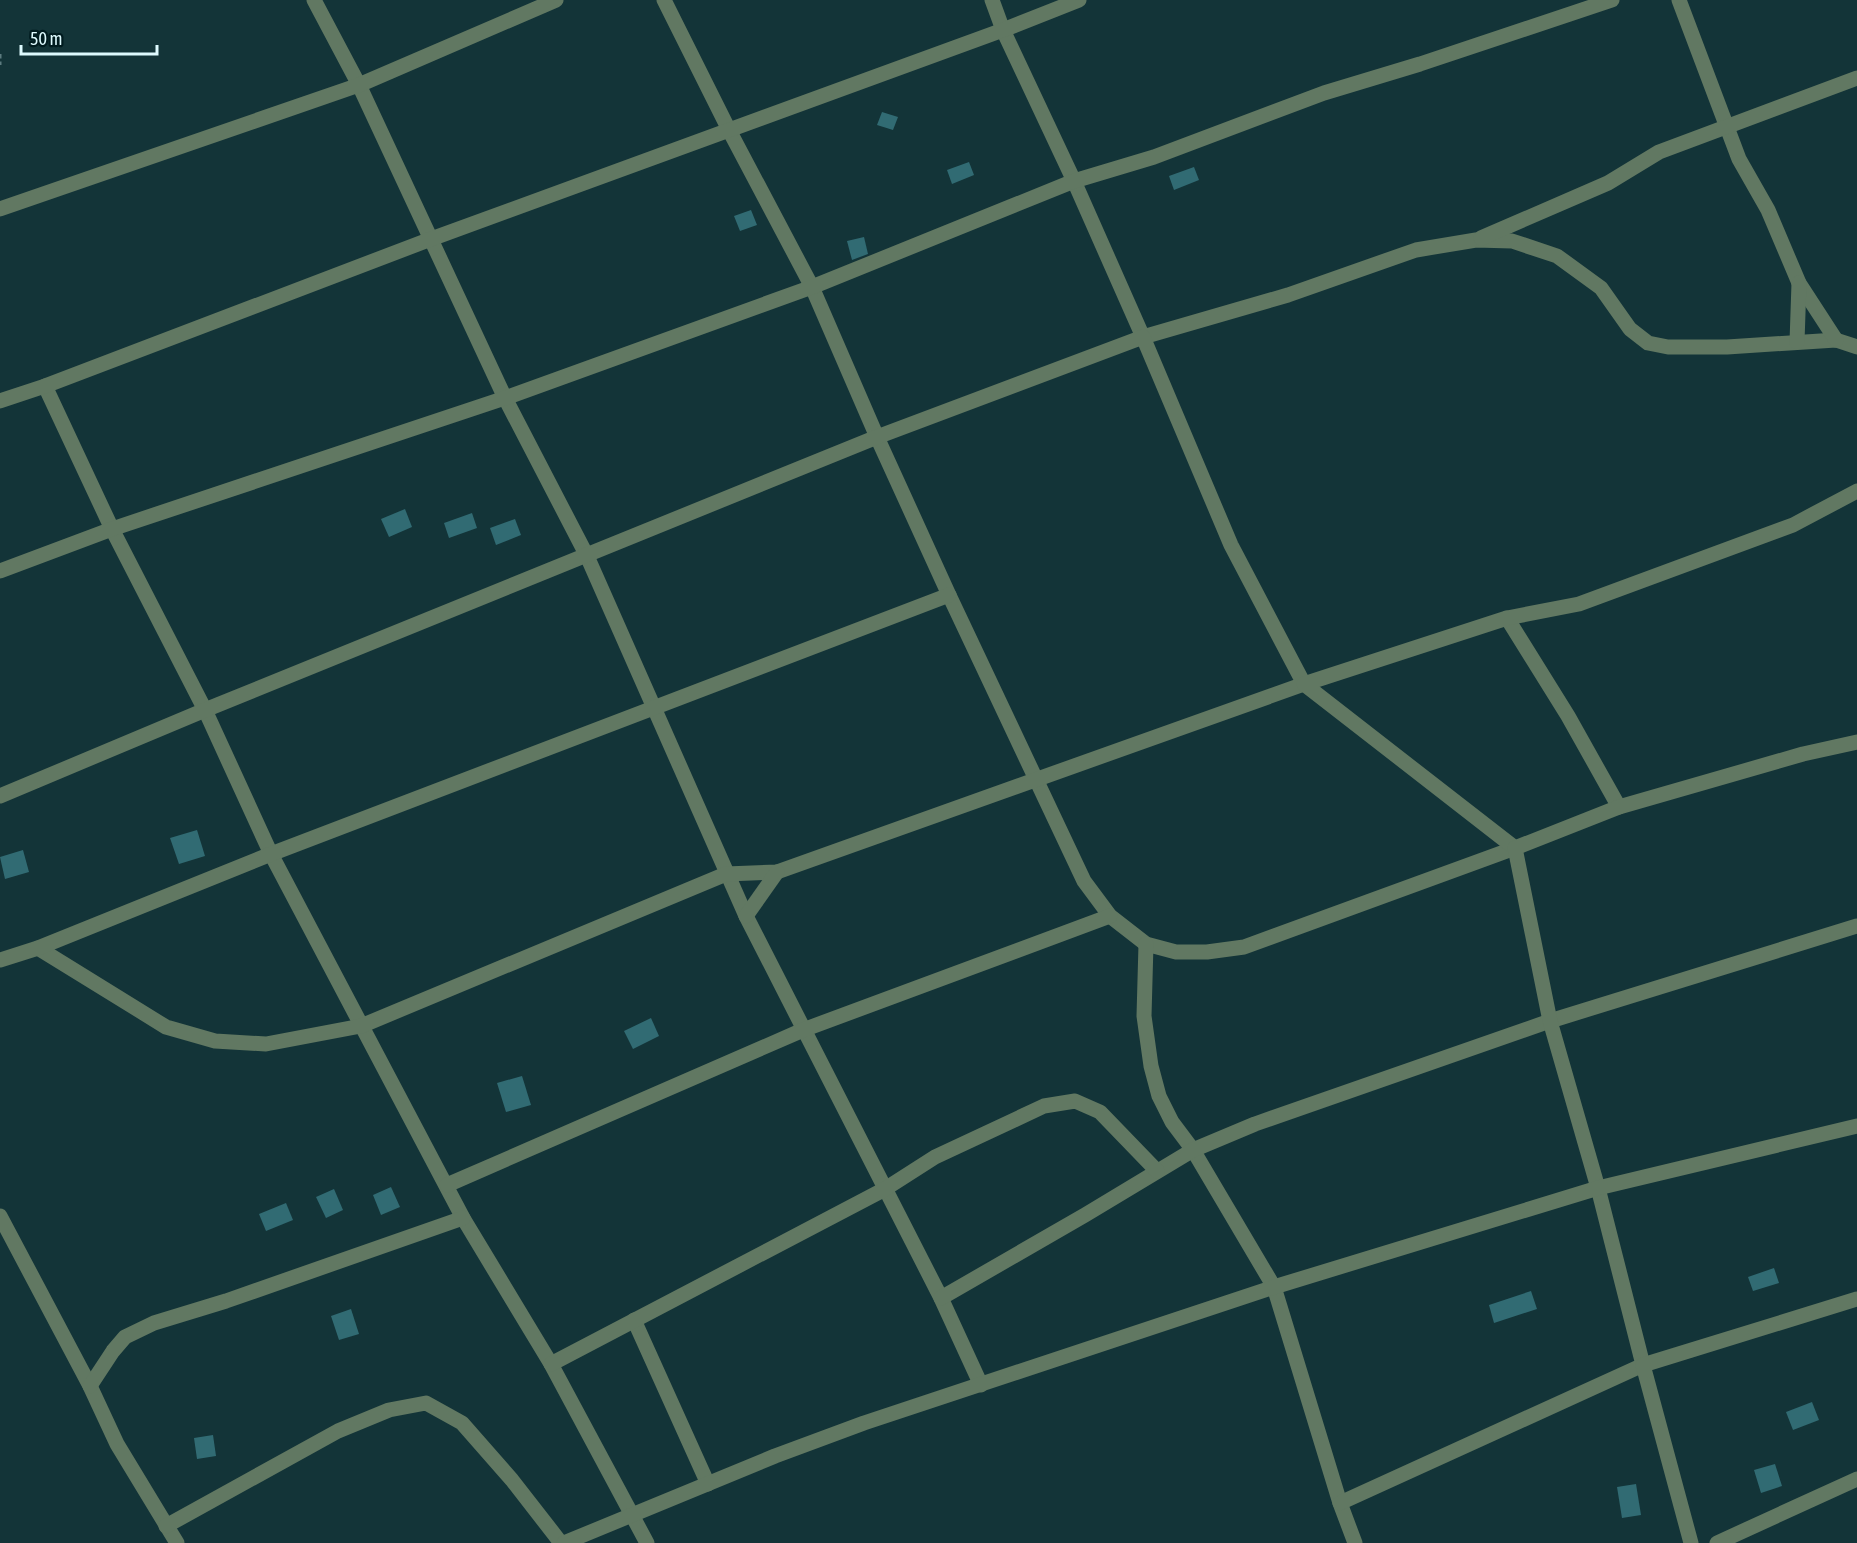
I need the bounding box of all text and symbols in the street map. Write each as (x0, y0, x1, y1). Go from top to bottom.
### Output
scale bar (21, 18, 158, 56)
text: 50 m (30, 28, 62, 49)

